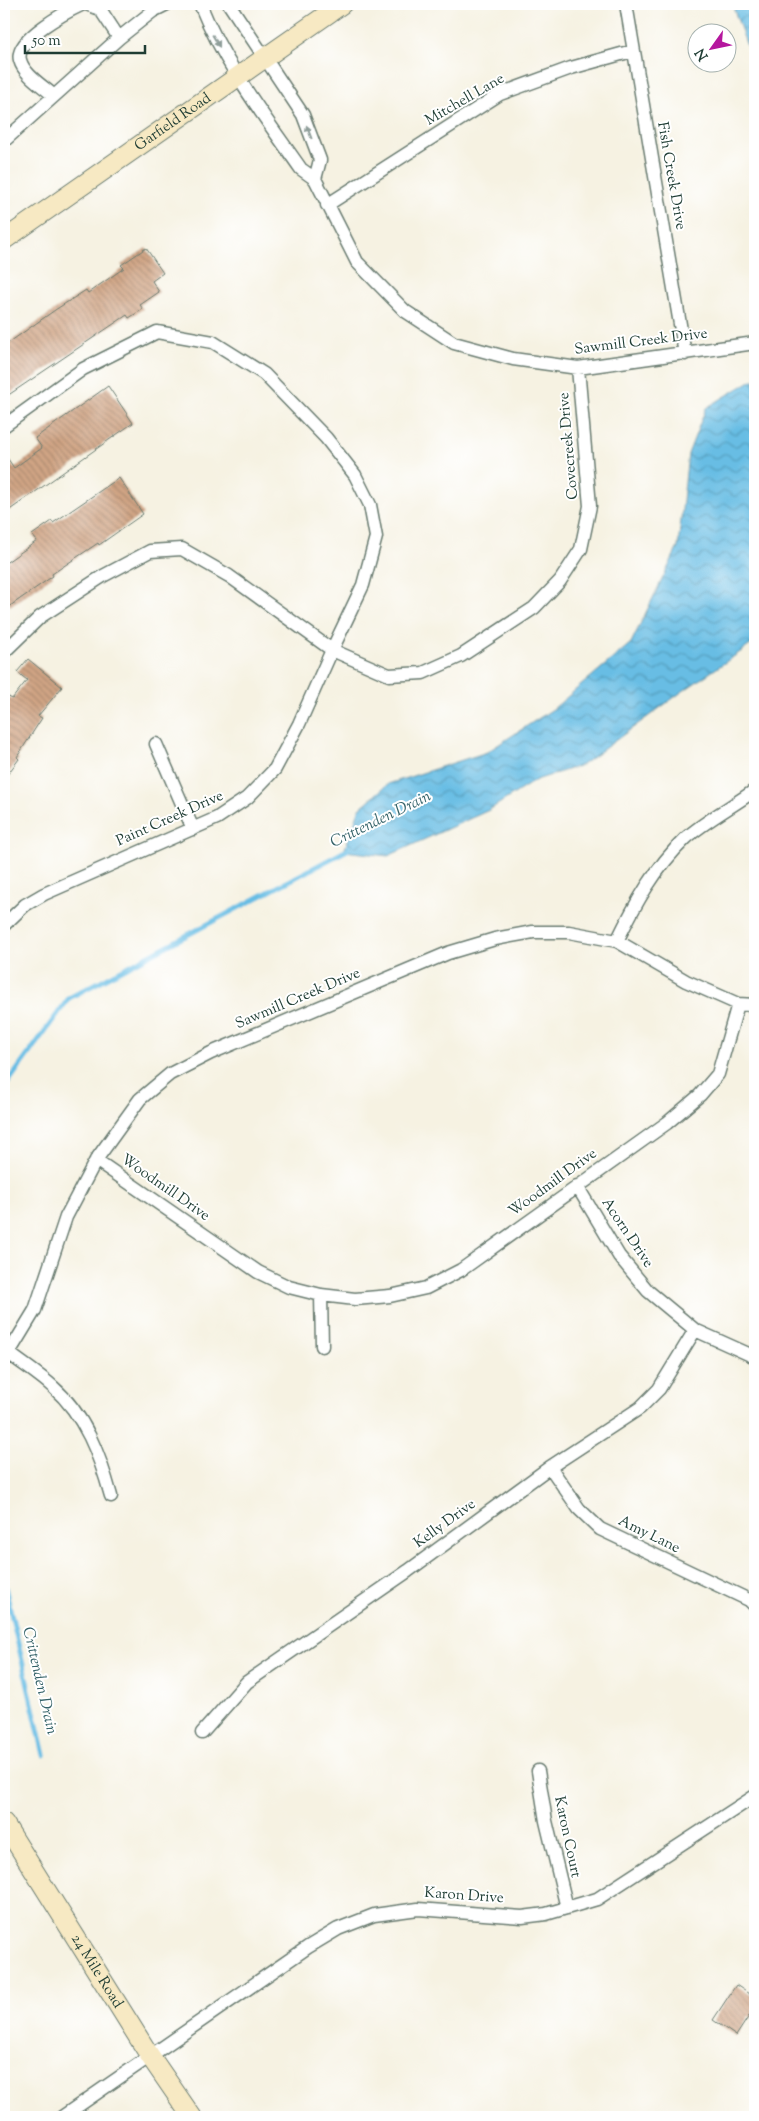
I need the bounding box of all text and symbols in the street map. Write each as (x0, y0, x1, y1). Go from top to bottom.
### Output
scale bar (25, 22, 145, 54)
north arrow (686, 22, 736, 72)
text: 50 m (31, 31, 61, 52)
one-way arrow (212, 35, 221, 48)
text: N (691, 44, 714, 64)
street label: Mitchell Lane (421, 69, 509, 131)
street label: Garfield Road (130, 88, 216, 156)
street label: Fish Creek Drive (651, 120, 691, 232)
one-way arrow (305, 125, 313, 140)
street label: Sawmill Creek Drive (573, 323, 709, 361)
street label: Covecreek Drive (554, 391, 584, 501)
water label: Crittenden Drain (327, 785, 436, 854)
street label: Paint Creek Drive (113, 786, 227, 852)
street label: Sawmill Creek Drive (232, 963, 364, 1035)
street label: Woodmill Drive (505, 1144, 601, 1222)
street label: Woodmill Drive (116, 1149, 214, 1227)
street label: Acorn Drive (596, 1194, 658, 1272)
street label: Kelly Drive (410, 1494, 480, 1554)
street label: Amy Lane (615, 1511, 683, 1559)
water label: Crittenden Drain (15, 1625, 63, 1738)
street label: Karon Court (548, 1794, 586, 1880)
street label: Karon Drive (424, 1883, 504, 1909)
street label: 24 Mile Road (66, 1930, 128, 2013)

